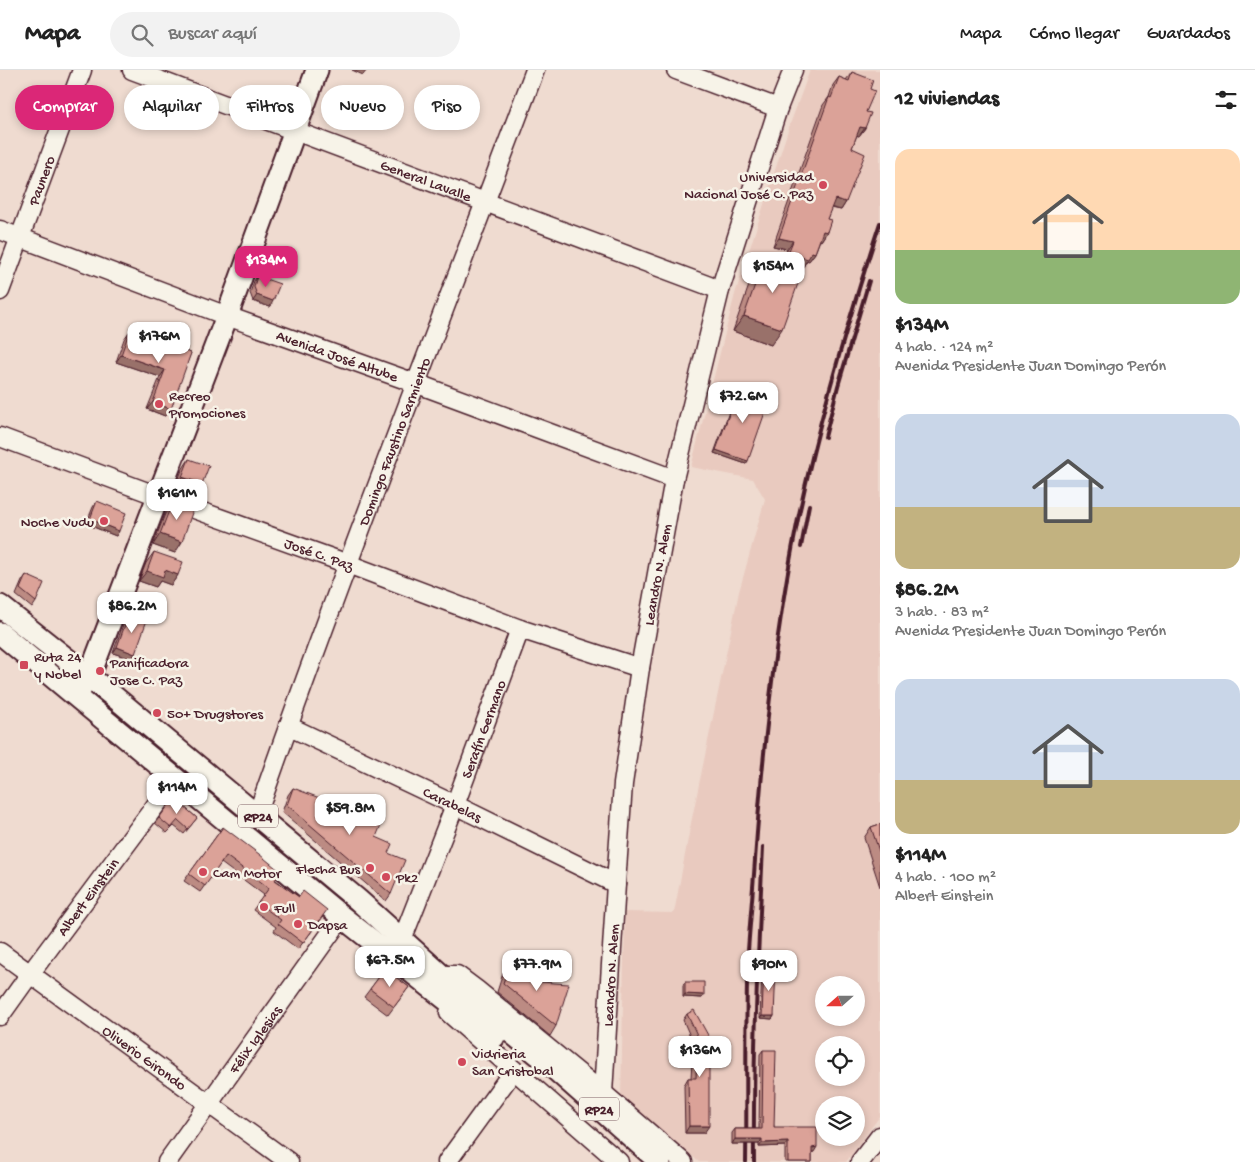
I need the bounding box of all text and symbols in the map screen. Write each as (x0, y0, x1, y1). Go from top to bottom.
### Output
search box (110, 12, 460, 57)
text: Mapa (25, 20, 80, 49)
icon: search (128, 21, 156, 49)
text: Buscar aquí (168, 23, 257, 46)
text: Mapa (960, 24, 1001, 45)
text: Cómo llegar (1029, 24, 1119, 45)
text: Guardados (1147, 24, 1230, 45)
chip: Comprar (15, 85, 114, 130)
chip: Alquilar (124, 85, 219, 130)
chip: Filtros (229, 85, 311, 130)
chip: Nuevo (321, 85, 404, 130)
chip: Piso (414, 85, 480, 130)
icon: filters (1212, 86, 1240, 114)
text: 12 viviendas (895, 88, 999, 113)
street label: Paunero (25, 154, 60, 209)
street label: General Lavalle (377, 157, 474, 207)
place label: Universidad Nacional José C. Paz (684, 169, 814, 204)
marker: Universidad Nacional José C. Paz (817, 179, 829, 191)
icon: home (1023, 181, 1113, 271)
pin: $134M (231, 246, 301, 288)
text: $134M (246, 252, 286, 271)
pin: $154M (738, 252, 808, 294)
text: $154M (753, 258, 793, 277)
text: $134M (895, 314, 948, 339)
pin: $176M (124, 322, 194, 364)
street label: Avenida José Altube (274, 327, 400, 387)
text: $176M (138, 328, 180, 347)
text: 4 hab. · 124 m² (895, 339, 993, 358)
street label: Domingo Faustino Sarmiento (356, 355, 436, 530)
text: Avenida Presidente Juan Domingo Perón (895, 358, 1166, 377)
pin: $72.6M (702, 382, 784, 424)
place label: Recreo Promociones (168, 388, 246, 423)
text: $72.6M (719, 388, 767, 407)
marker: Recreo Promociones (153, 398, 165, 410)
icon: home (1023, 446, 1113, 536)
pin: $161M (142, 478, 212, 521)
text: $161M (157, 485, 197, 504)
place label: Noche Vudu (21, 514, 94, 532)
marker: Noche Vudu (98, 515, 110, 527)
street label: Leandro N. Alem (641, 522, 677, 627)
street label: José C. Paz (282, 535, 356, 576)
text: $86.2M (895, 579, 958, 604)
pin: $86.2M (91, 592, 173, 634)
text: $86.2M (108, 598, 156, 617)
text: 3 hab. · 83 m² (895, 604, 989, 623)
text: Avenida Presidente Juan Domingo Perón (895, 623, 1166, 642)
place label: Ruta 24 y Nobel (34, 649, 81, 684)
place label: Panificadora Jose C. Paz (109, 655, 189, 690)
marker: Ruta 24 y Nobel (18, 659, 30, 671)
marker: Panificadora Jose C. Paz (94, 665, 106, 677)
street label: Serafín Germano (459, 678, 511, 781)
place label: 50+ Drugstores (167, 706, 263, 724)
marker: 50+ Drugstores (151, 707, 163, 719)
icon: home (1023, 711, 1113, 801)
pin: $114M (142, 772, 212, 815)
text: $114M (158, 779, 196, 798)
street label: Carabelas (419, 784, 484, 828)
pin: $59.8M (309, 794, 391, 836)
text: $59.8M (326, 800, 374, 819)
road number: RP24 (238, 804, 278, 828)
text: $114M (895, 844, 946, 869)
street label: Albert Einstein (54, 855, 124, 940)
place label: Flecha Bus (295, 861, 360, 879)
marker: Flecha Bus (364, 862, 376, 874)
place label: Cam Motor (213, 865, 283, 883)
marker: Cam Motor (197, 866, 209, 878)
text: 4 hab. · 100 m² (895, 869, 996, 888)
place label: Pk2 (395, 870, 418, 888)
marker: Pk2 (380, 871, 392, 883)
text: Albert Einstein (895, 888, 993, 907)
place label: Full (273, 900, 295, 918)
marker: Full (258, 901, 270, 913)
place label: Dapsa (307, 917, 348, 935)
marker: Dapsa (292, 918, 304, 930)
street label: Leandro N. Alem (600, 923, 625, 1027)
pin: $67.5M (349, 946, 431, 988)
pin: $77.9M (496, 950, 578, 992)
pin: $90M (739, 950, 799, 992)
text: $67.5M (366, 952, 414, 971)
text: $77.9M (513, 956, 561, 975)
text: $90M (751, 956, 787, 975)
north arrow (815, 976, 865, 1026)
map controls (815, 976, 865, 1146)
street label: Félix Iglesias (225, 1002, 287, 1079)
street label: Oliverio Girondo (98, 1022, 189, 1095)
pin: $136M (665, 1036, 735, 1078)
button: locate (815, 1036, 865, 1086)
text: $136M (679, 1042, 721, 1061)
place label: Vidrieria San Cristobal (471, 1046, 554, 1081)
marker: Vidrieria San Cristobal (456, 1056, 468, 1068)
button: layers (815, 1096, 865, 1146)
road number: RP24 (579, 1098, 619, 1120)

